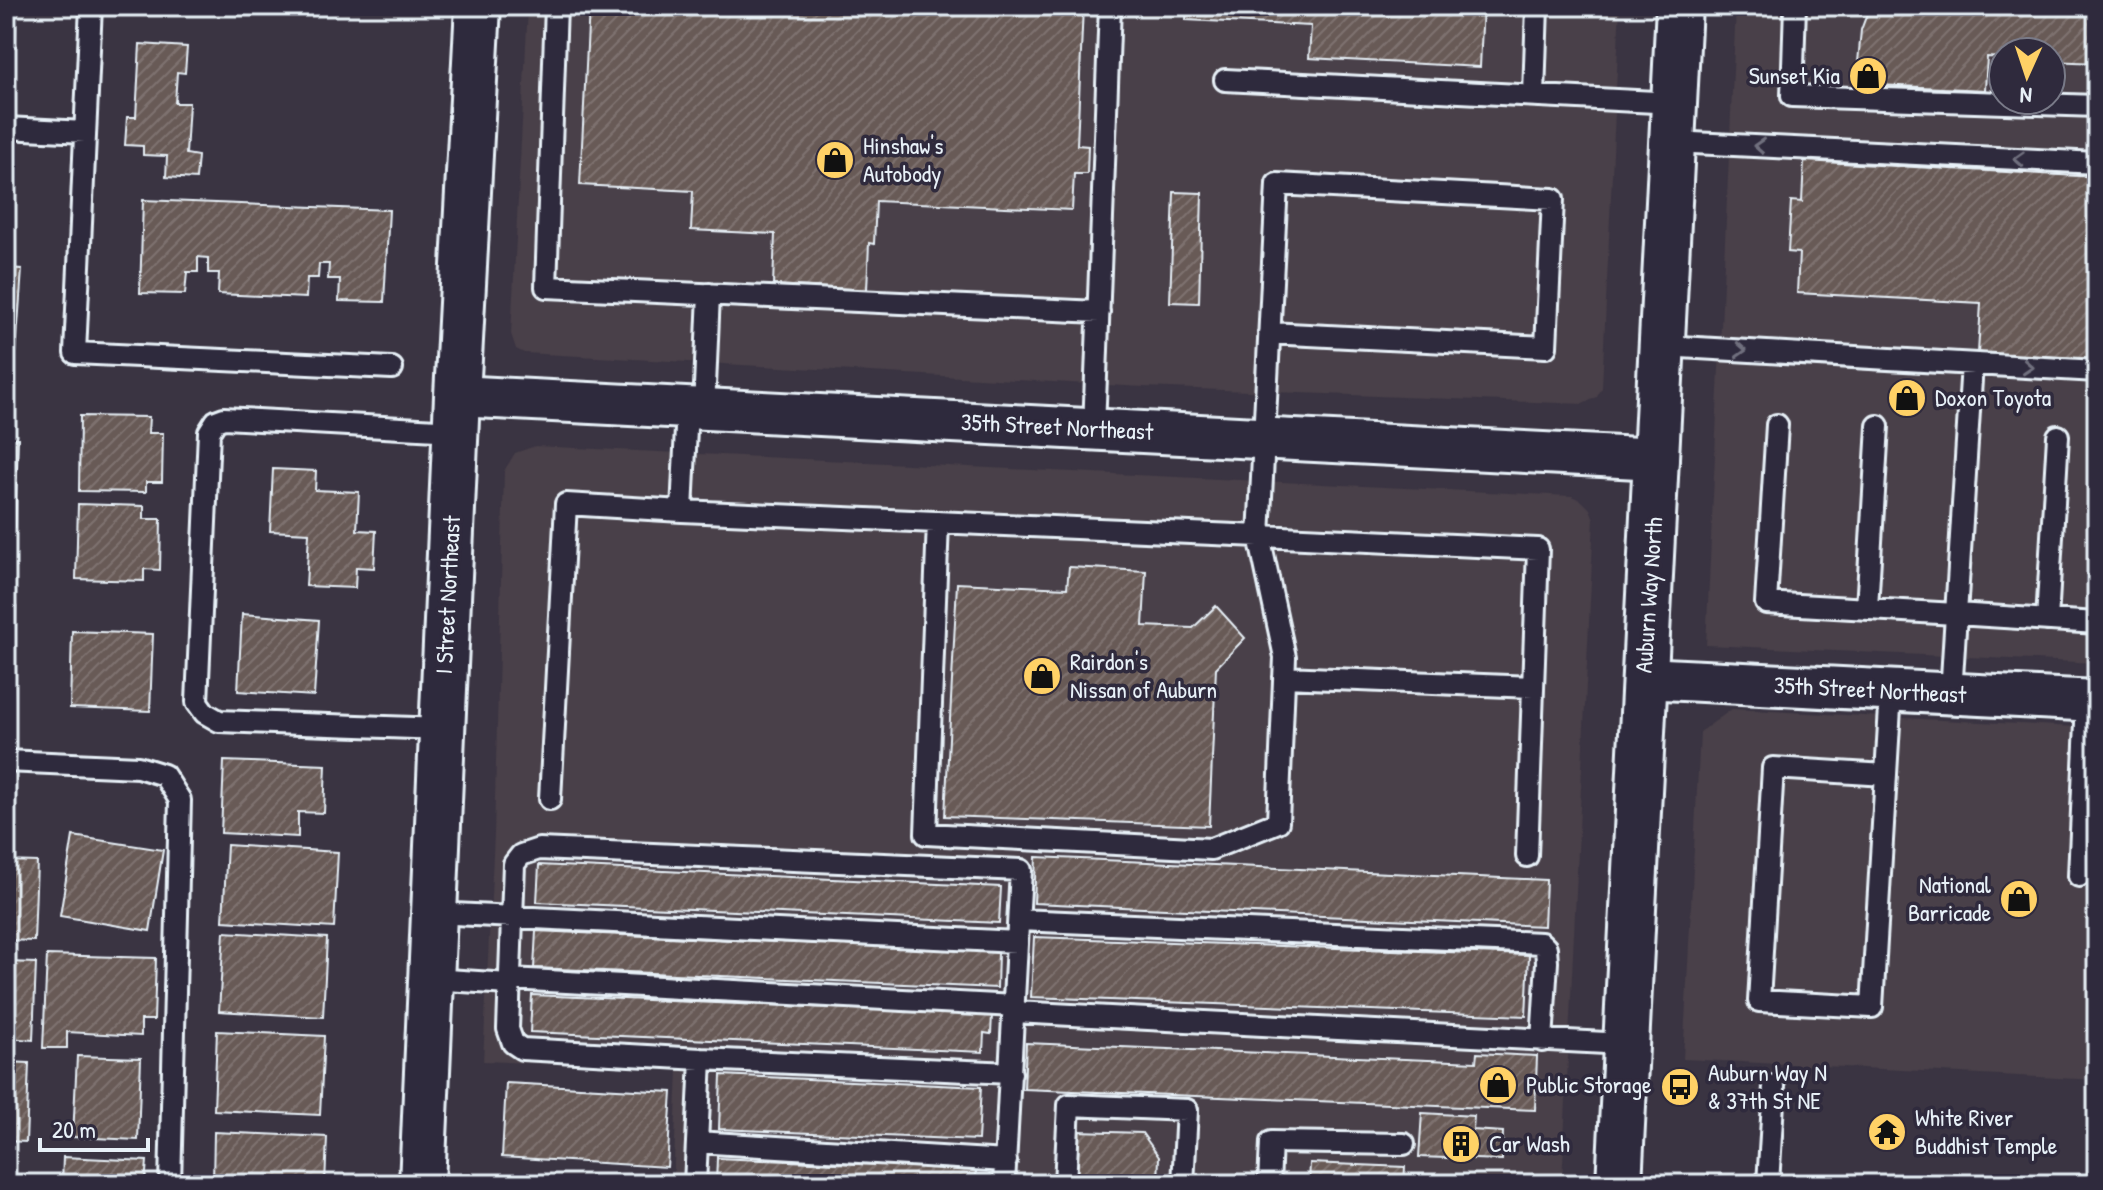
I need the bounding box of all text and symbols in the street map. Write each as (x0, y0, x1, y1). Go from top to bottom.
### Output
north arrow (1987, 36, 2067, 116)
shop icon: Sunset Kia (1847, 55, 1889, 97)
place label: Sunset Kia (1749, 59, 1840, 91)
text: N (2019, 81, 2033, 111)
place label: Hinshaw's Autobody (863, 129, 943, 189)
one-way arrow (1752, 138, 1765, 155)
shop icon: Hinshaw's Autobody (814, 139, 856, 181)
one-way arrow (2012, 151, 2025, 168)
one-way arrow (1735, 341, 1748, 358)
one-way arrow (2022, 358, 2035, 375)
shop icon: Doxon Toyota (1886, 377, 1928, 419)
place label: Doxon Toyota (1935, 381, 2051, 413)
street label: 35th Street Northeast (960, 405, 1155, 447)
street label: I Street Northeast (427, 514, 467, 675)
street label: Auburn Way North (1627, 516, 1669, 674)
place label: Rairdon's Nissan of Auburn (1070, 645, 1217, 705)
shop icon: Rairdon's Nissan of Auburn (1021, 655, 1063, 697)
street label: 35th Street Northeast (1773, 668, 1968, 710)
place label: National Barricade (1908, 868, 1992, 928)
shop icon: National Barricade (1998, 878, 2040, 920)
place label: Auburn Way N & 37th St NE (1708, 1056, 1827, 1116)
shop icon: Public Storage (1477, 1064, 1519, 1106)
bus stop icon: Auburn Way N & 37th St NE (1659, 1066, 1701, 1108)
place label: Public Storage (1526, 1068, 1652, 1100)
place label: White River Buddhist Temple (1915, 1101, 2058, 1161)
scale bar (40, 1102, 148, 1152)
temple icon: White River Buddhist Temple (1866, 1111, 1908, 1153)
text: 20 m (52, 1113, 96, 1145)
building icon: Car Wash (1440, 1123, 1482, 1165)
place label: Car Wash (1489, 1127, 1570, 1159)

